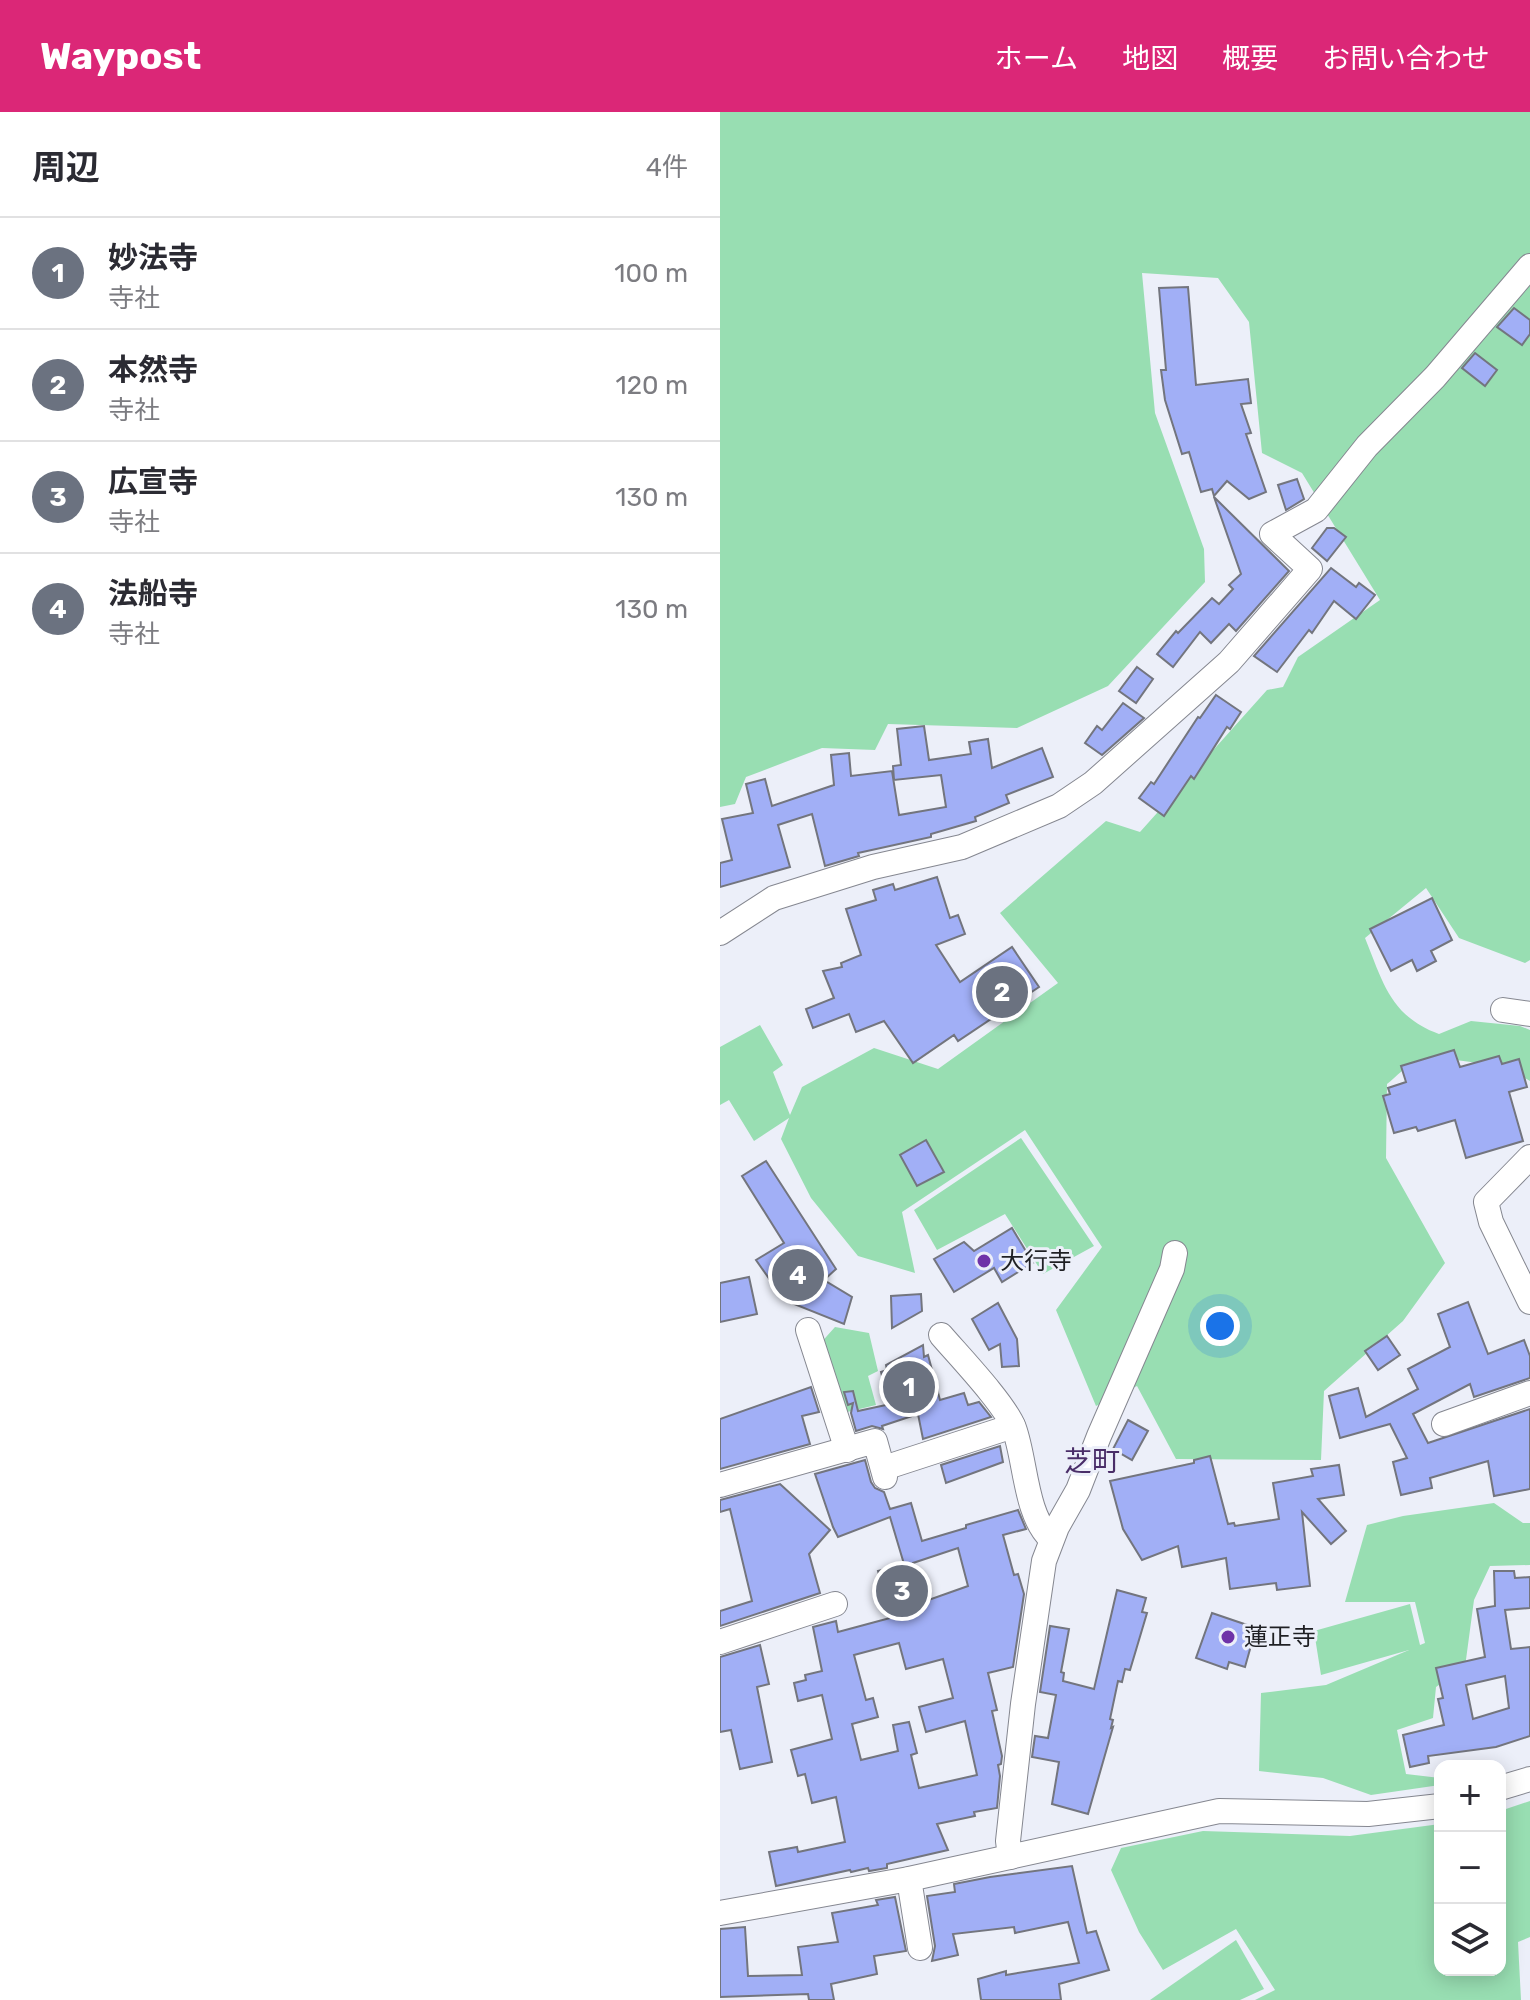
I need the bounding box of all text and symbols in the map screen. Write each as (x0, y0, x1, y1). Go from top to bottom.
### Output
text: Waypost (40, 33, 201, 79)
text: ホーム (995, 42, 1078, 75)
text: 地図 (1122, 42, 1178, 75)
text: 概要 (1222, 42, 1278, 75)
text: お問い合わせ (1322, 42, 1490, 75)
text: 周辺 (32, 147, 100, 188)
text: 4件 (646, 152, 688, 183)
text: 妙法寺 (108, 240, 198, 276)
text: 1 (52, 258, 64, 289)
text: 100 m (614, 258, 688, 289)
text: 寺社 (108, 283, 160, 314)
text: 本然寺 (108, 352, 198, 388)
text: 2 (50, 370, 66, 401)
text: 120 m (616, 370, 688, 401)
text: 寺社 (108, 395, 160, 426)
text: 広宣寺 (108, 464, 198, 500)
text: 3 (49, 482, 67, 513)
text: 130 m (615, 482, 688, 513)
text: 寺社 (108, 507, 160, 538)
text: 法船寺 (108, 576, 198, 612)
text: 4 (49, 594, 67, 625)
text: 130 m (615, 594, 688, 625)
text: 寺社 (108, 619, 160, 650)
pin: 2 (976, 962, 1028, 1022)
pin: 4 (772, 1245, 824, 1305)
place label: 大行寺 (1000, 1247, 1072, 1275)
marker: 大行寺 (975, 1252, 993, 1270)
your location (1200, 1306, 1240, 1346)
pin: 1 (883, 1357, 935, 1417)
district label: 芝町 (1064, 1445, 1120, 1478)
pin: 3 (876, 1561, 928, 1621)
place label: 蓮正寺 (1244, 1623, 1316, 1651)
marker: 蓮正寺 (1219, 1628, 1237, 1646)
map controls (1434, 1760, 1506, 1976)
button: + (1434, 1760, 1506, 1832)
button: − (1434, 1832, 1506, 1904)
button: layers (1434, 1904, 1506, 1976)

